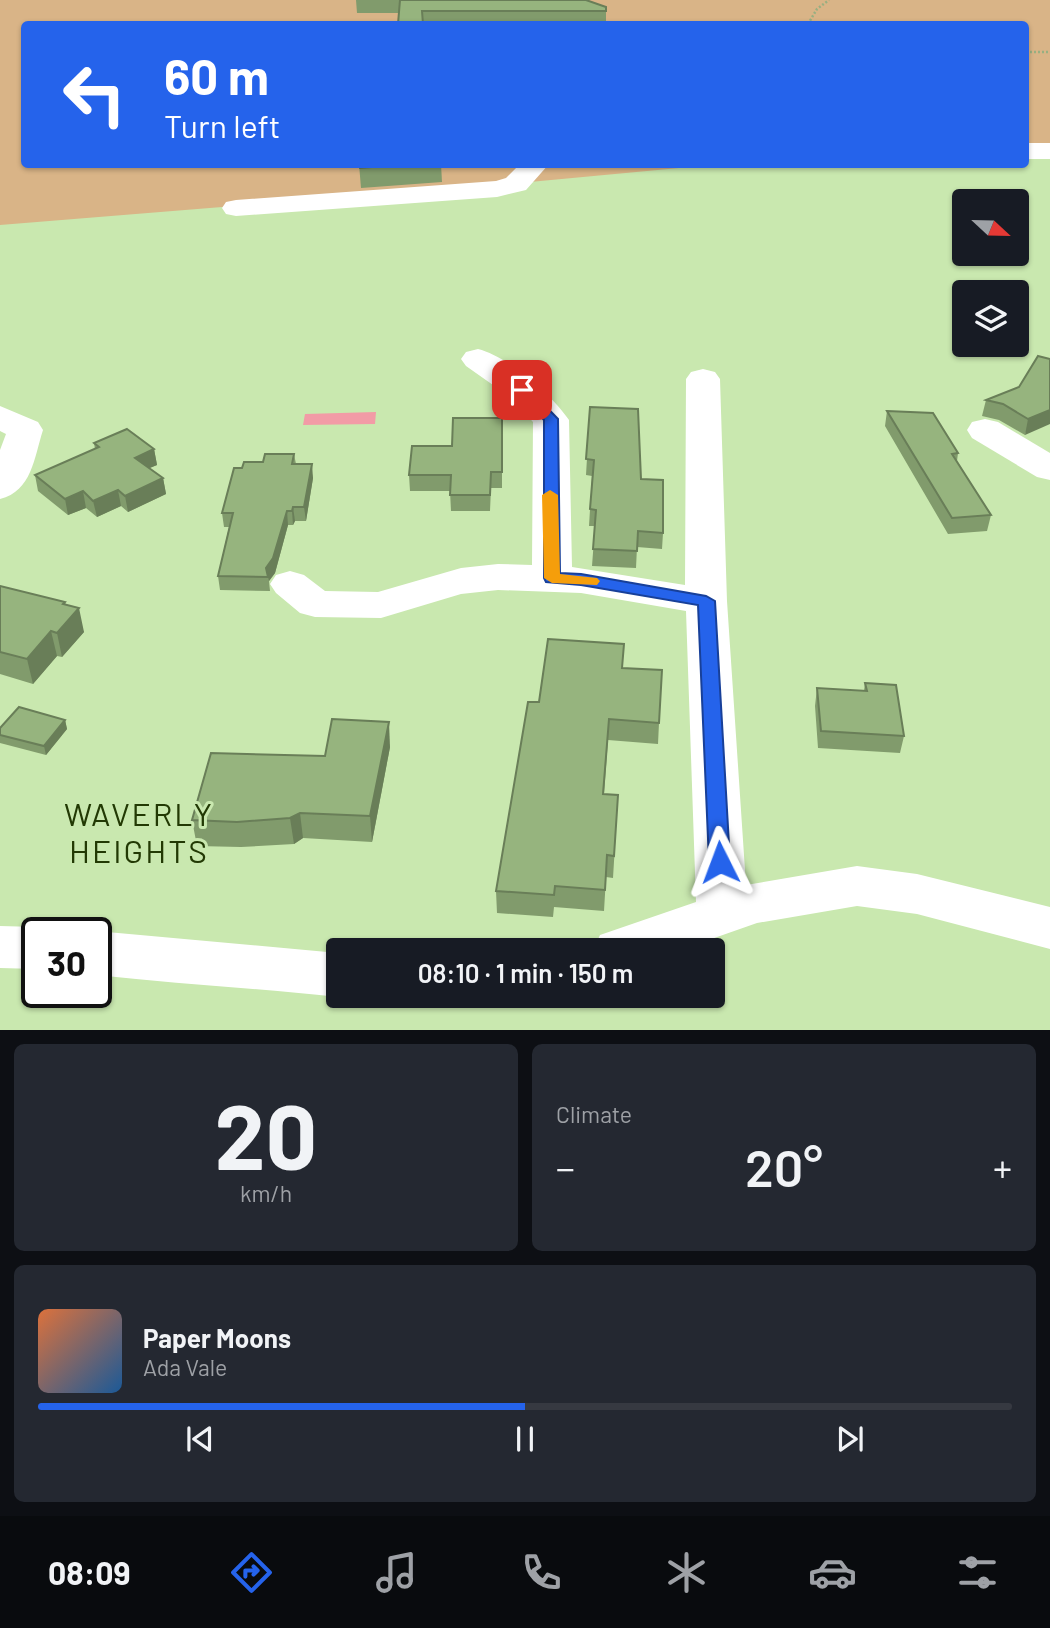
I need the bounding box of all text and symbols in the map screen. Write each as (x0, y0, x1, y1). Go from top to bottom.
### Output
text: 60 m (164, 46, 269, 105)
icon: left (49, 49, 140, 140)
text: Turn left (164, 106, 281, 144)
north arrow (952, 189, 1029, 266)
map controls (952, 189, 1029, 357)
button: layers (952, 280, 1029, 357)
pin (492, 360, 552, 420)
icon: arrive (503, 371, 541, 409)
district label: WAVERLY HEIGHTS (64, 794, 214, 869)
position arrow (683, 825, 757, 899)
speed limit sign: 30 (21, 917, 112, 1008)
text: 08:10 · 1 min · 150 m (418, 957, 633, 988)
text: 20 (215, 1079, 317, 1188)
text: Climate (556, 1100, 632, 1128)
text: 20° (745, 1135, 823, 1197)
text: − (556, 1144, 575, 1190)
text: + (993, 1144, 1012, 1190)
text: km/h (240, 1179, 292, 1207)
text: Paper Moons (143, 1322, 291, 1353)
text: Ada Vale (143, 1353, 227, 1381)
icon: previous (181, 1420, 219, 1458)
icon: pause (506, 1420, 544, 1458)
icon: next (831, 1420, 869, 1458)
icon: directions (227, 1548, 276, 1597)
icon: music (372, 1548, 421, 1597)
icon: phone (517, 1548, 566, 1597)
icon: climate (662, 1548, 711, 1597)
icon: car (808, 1548, 857, 1597)
icon: filters (953, 1548, 1002, 1597)
text: 08:09 (48, 1553, 131, 1591)

